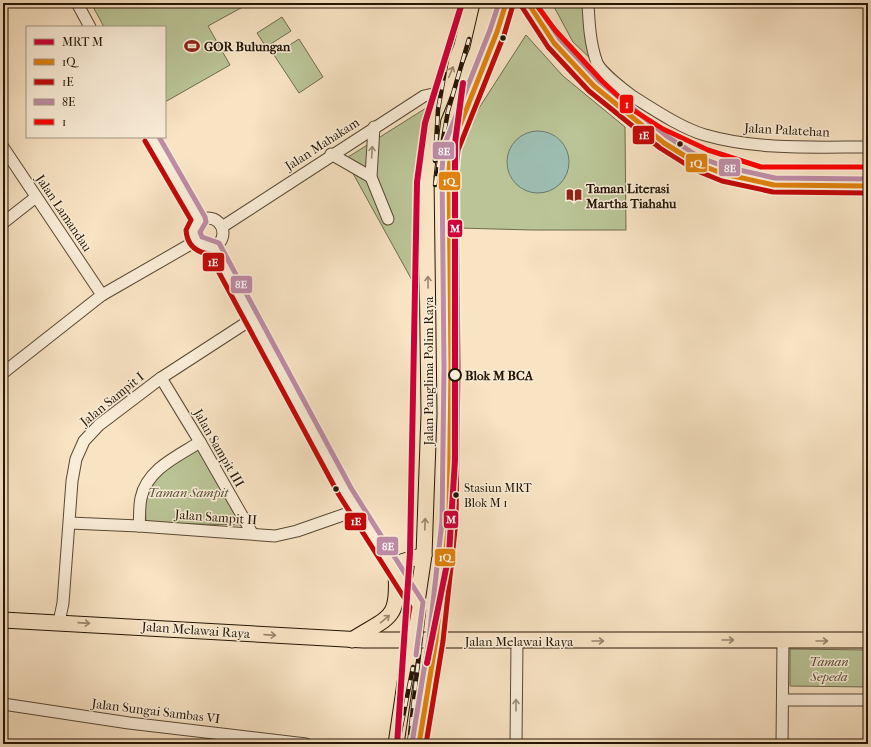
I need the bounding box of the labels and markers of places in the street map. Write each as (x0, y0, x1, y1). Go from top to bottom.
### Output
unlabelled marker (498, 33, 508, 43)
sports icon: GOR Bulungan (183, 37, 201, 55)
place label: GOR Bulungan (204, 39, 291, 55)
unlabelled marker (675, 139, 685, 149)
place label: Taman Literasi Martha Tiahahu (585, 181, 677, 211)
library icon: Taman Literasi Martha Tiahahu (565, 186, 583, 204)
marker: Blok M BCA (448, 368, 462, 382)
place label: Blok M BCA (465, 368, 534, 383)
place label: Stasiun MRT Blok M 1 (464, 481, 533, 510)
unlabelled marker (331, 484, 341, 494)
marker: Stasiun MRT Blok M 1 (451, 490, 461, 500)

